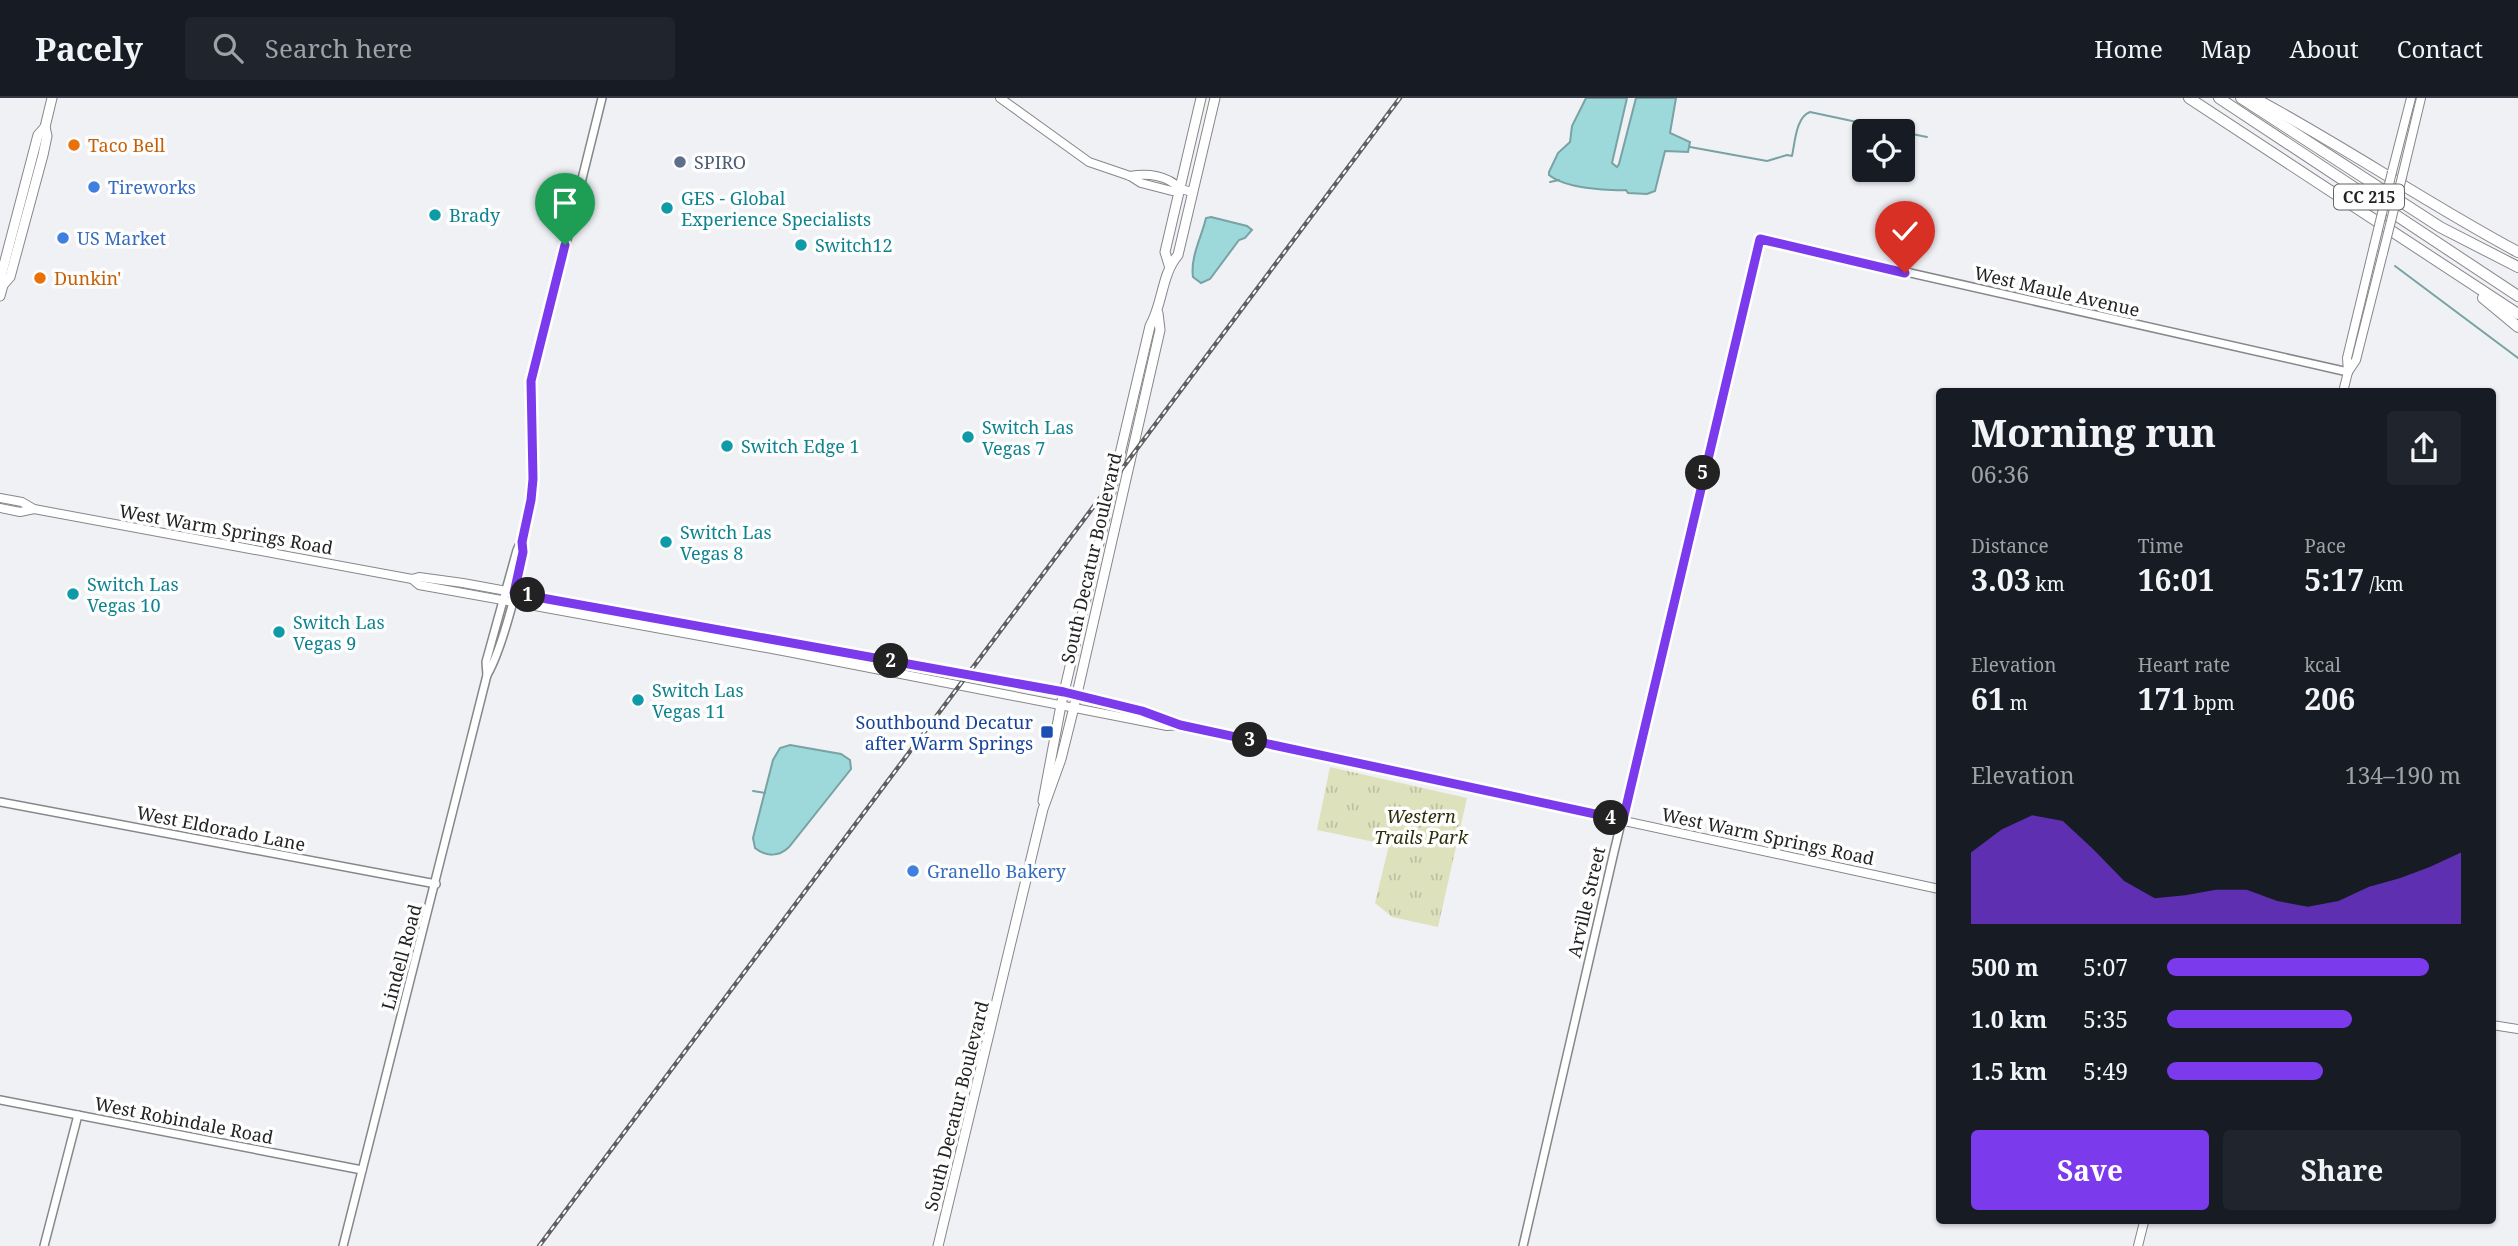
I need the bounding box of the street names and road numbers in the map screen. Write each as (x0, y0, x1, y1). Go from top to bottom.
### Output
road number: CC 215 (2334, 184, 2404, 209)
street label: West Maule Avenue (1972, 260, 2142, 322)
street label: South Decatur Boulevard (1055, 450, 1127, 666)
street label: West Warm Springs Road (117, 498, 335, 560)
street label: West Eldorado Lane (134, 800, 308, 856)
street label: West Warm Springs Road (1659, 802, 1877, 870)
street label: Arville Street (1562, 844, 1610, 960)
street label: Lindell Road (375, 901, 427, 1013)
street label: South Decatur Boulevard (918, 999, 994, 1213)
street label: West Robindale Road (93, 1091, 275, 1149)

